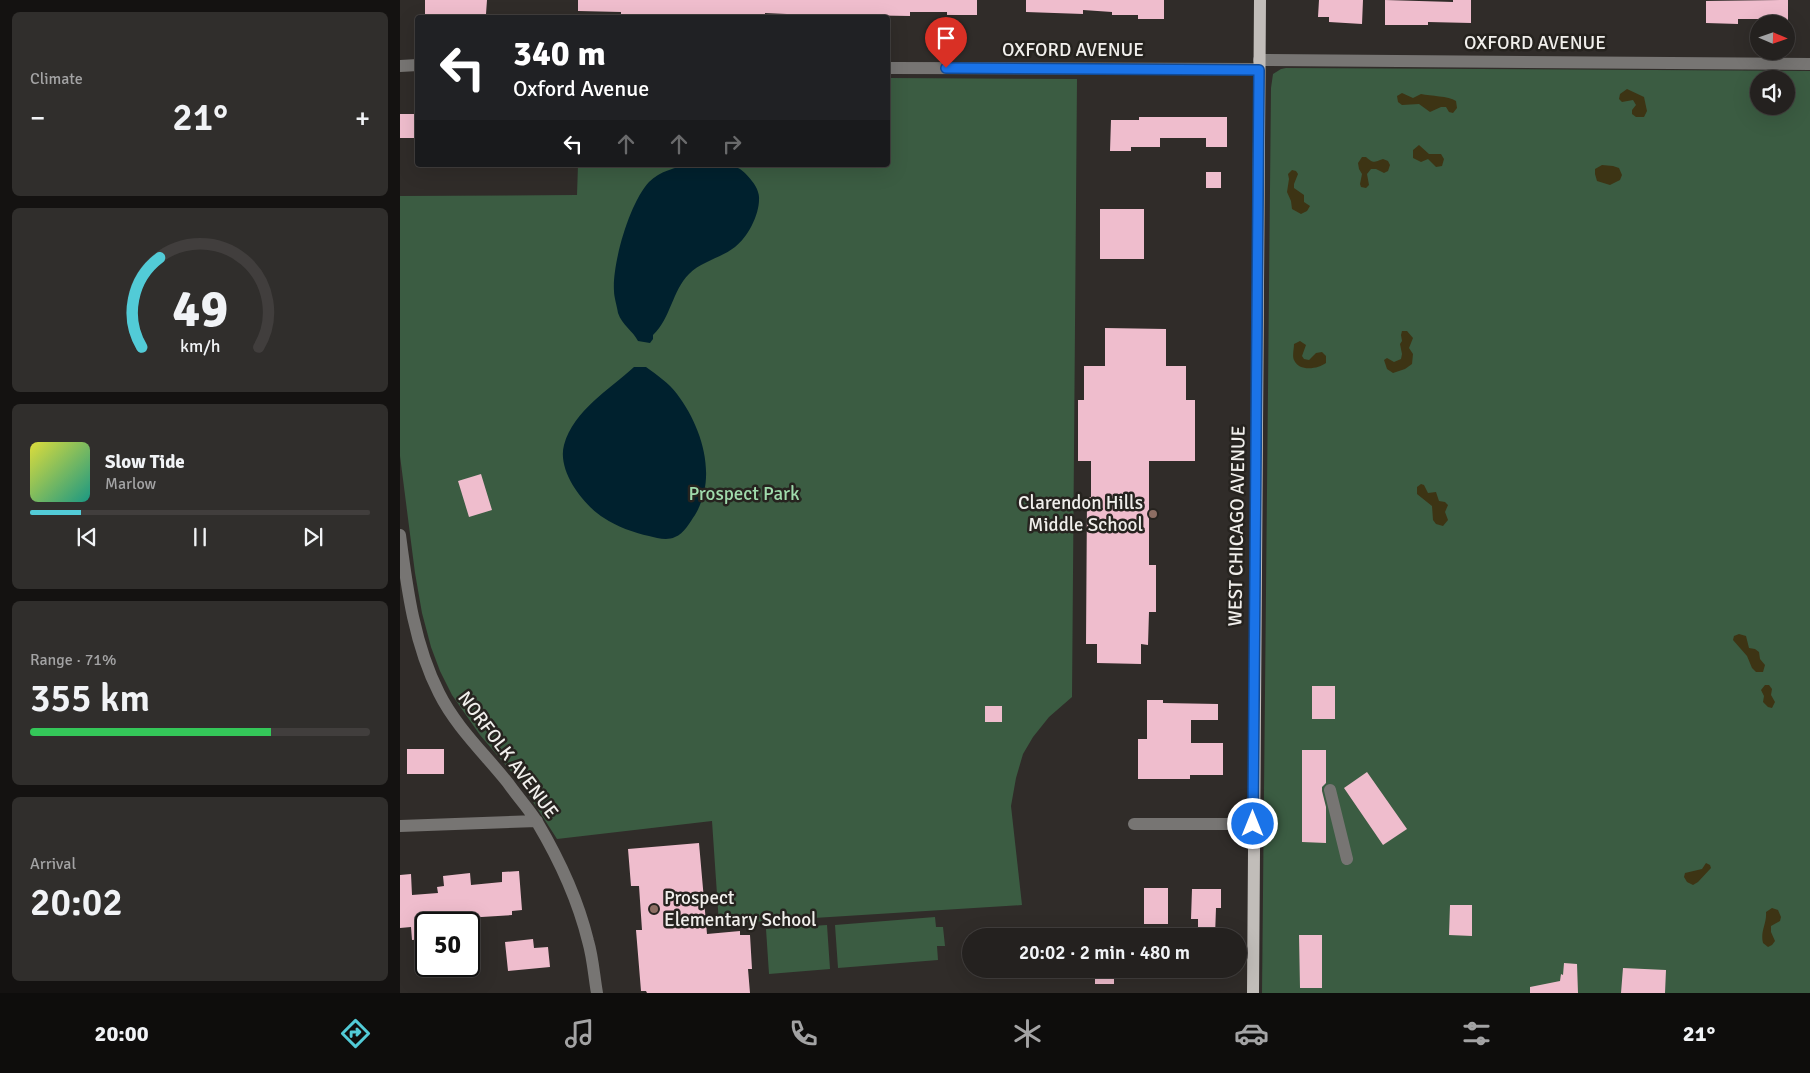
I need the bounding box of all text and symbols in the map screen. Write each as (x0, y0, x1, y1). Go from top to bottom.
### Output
north arrow (1750, 15, 1795, 60)
map controls (1750, 15, 1795, 115)
pin (925, 17, 967, 68)
icon: arrive (932, 24, 960, 52)
street label: OXFORD AVENUE (1464, 31, 1606, 55)
text: 340 m (513, 32, 606, 75)
icon: left (430, 35, 495, 100)
street label: OXFORD AVENUE (1002, 38, 1144, 62)
text: Climate (30, 69, 83, 89)
button: sound (1750, 70, 1795, 115)
text: Oxford Avenue (513, 75, 649, 102)
text: 21° (172, 94, 228, 141)
text: − (30, 101, 45, 135)
text: + (355, 101, 370, 135)
icon: left (559, 130, 587, 158)
icon: ahead (612, 130, 640, 158)
icon: ahead (665, 130, 693, 158)
icon: right (718, 130, 746, 158)
text: 49 (172, 277, 228, 341)
text: km/h (180, 335, 220, 357)
street label: WEST CHICAGO AVENUE (1223, 425, 1251, 627)
text: Slow Tide (105, 450, 185, 474)
text: Marlow (105, 474, 156, 494)
park label: Prospect Park (688, 482, 800, 506)
place label: Clarendon Hills Middle School (1018, 491, 1143, 537)
marker: Clarendon Hills Middle School (1147, 508, 1159, 520)
icon: previous (73, 523, 101, 551)
icon: pause (186, 523, 214, 551)
icon: next (299, 523, 327, 551)
text: Range · 71% (30, 650, 116, 670)
text: 355 km (30, 675, 150, 722)
street label: NORFOLK AVENUE (452, 687, 564, 823)
position arrow (1226, 797, 1278, 849)
text: Arrival (30, 854, 76, 874)
text: 20:02 (30, 879, 123, 926)
place label: Prospect Elementary School (664, 886, 817, 932)
marker: Prospect Elementary School (648, 903, 660, 915)
speed limit sign: 50 (415, 912, 480, 977)
text: 20:02 · 2 min · 480 m (1019, 941, 1190, 965)
icon: directions (338, 1016, 373, 1051)
icon: music (562, 1016, 597, 1051)
icon: phone (786, 1016, 821, 1051)
icon: climate (1010, 1016, 1045, 1051)
icon: car (1234, 1016, 1269, 1051)
icon: filters (1459, 1016, 1494, 1051)
text: 20:00 (95, 1020, 149, 1047)
text: 21° (1683, 1020, 1715, 1047)

